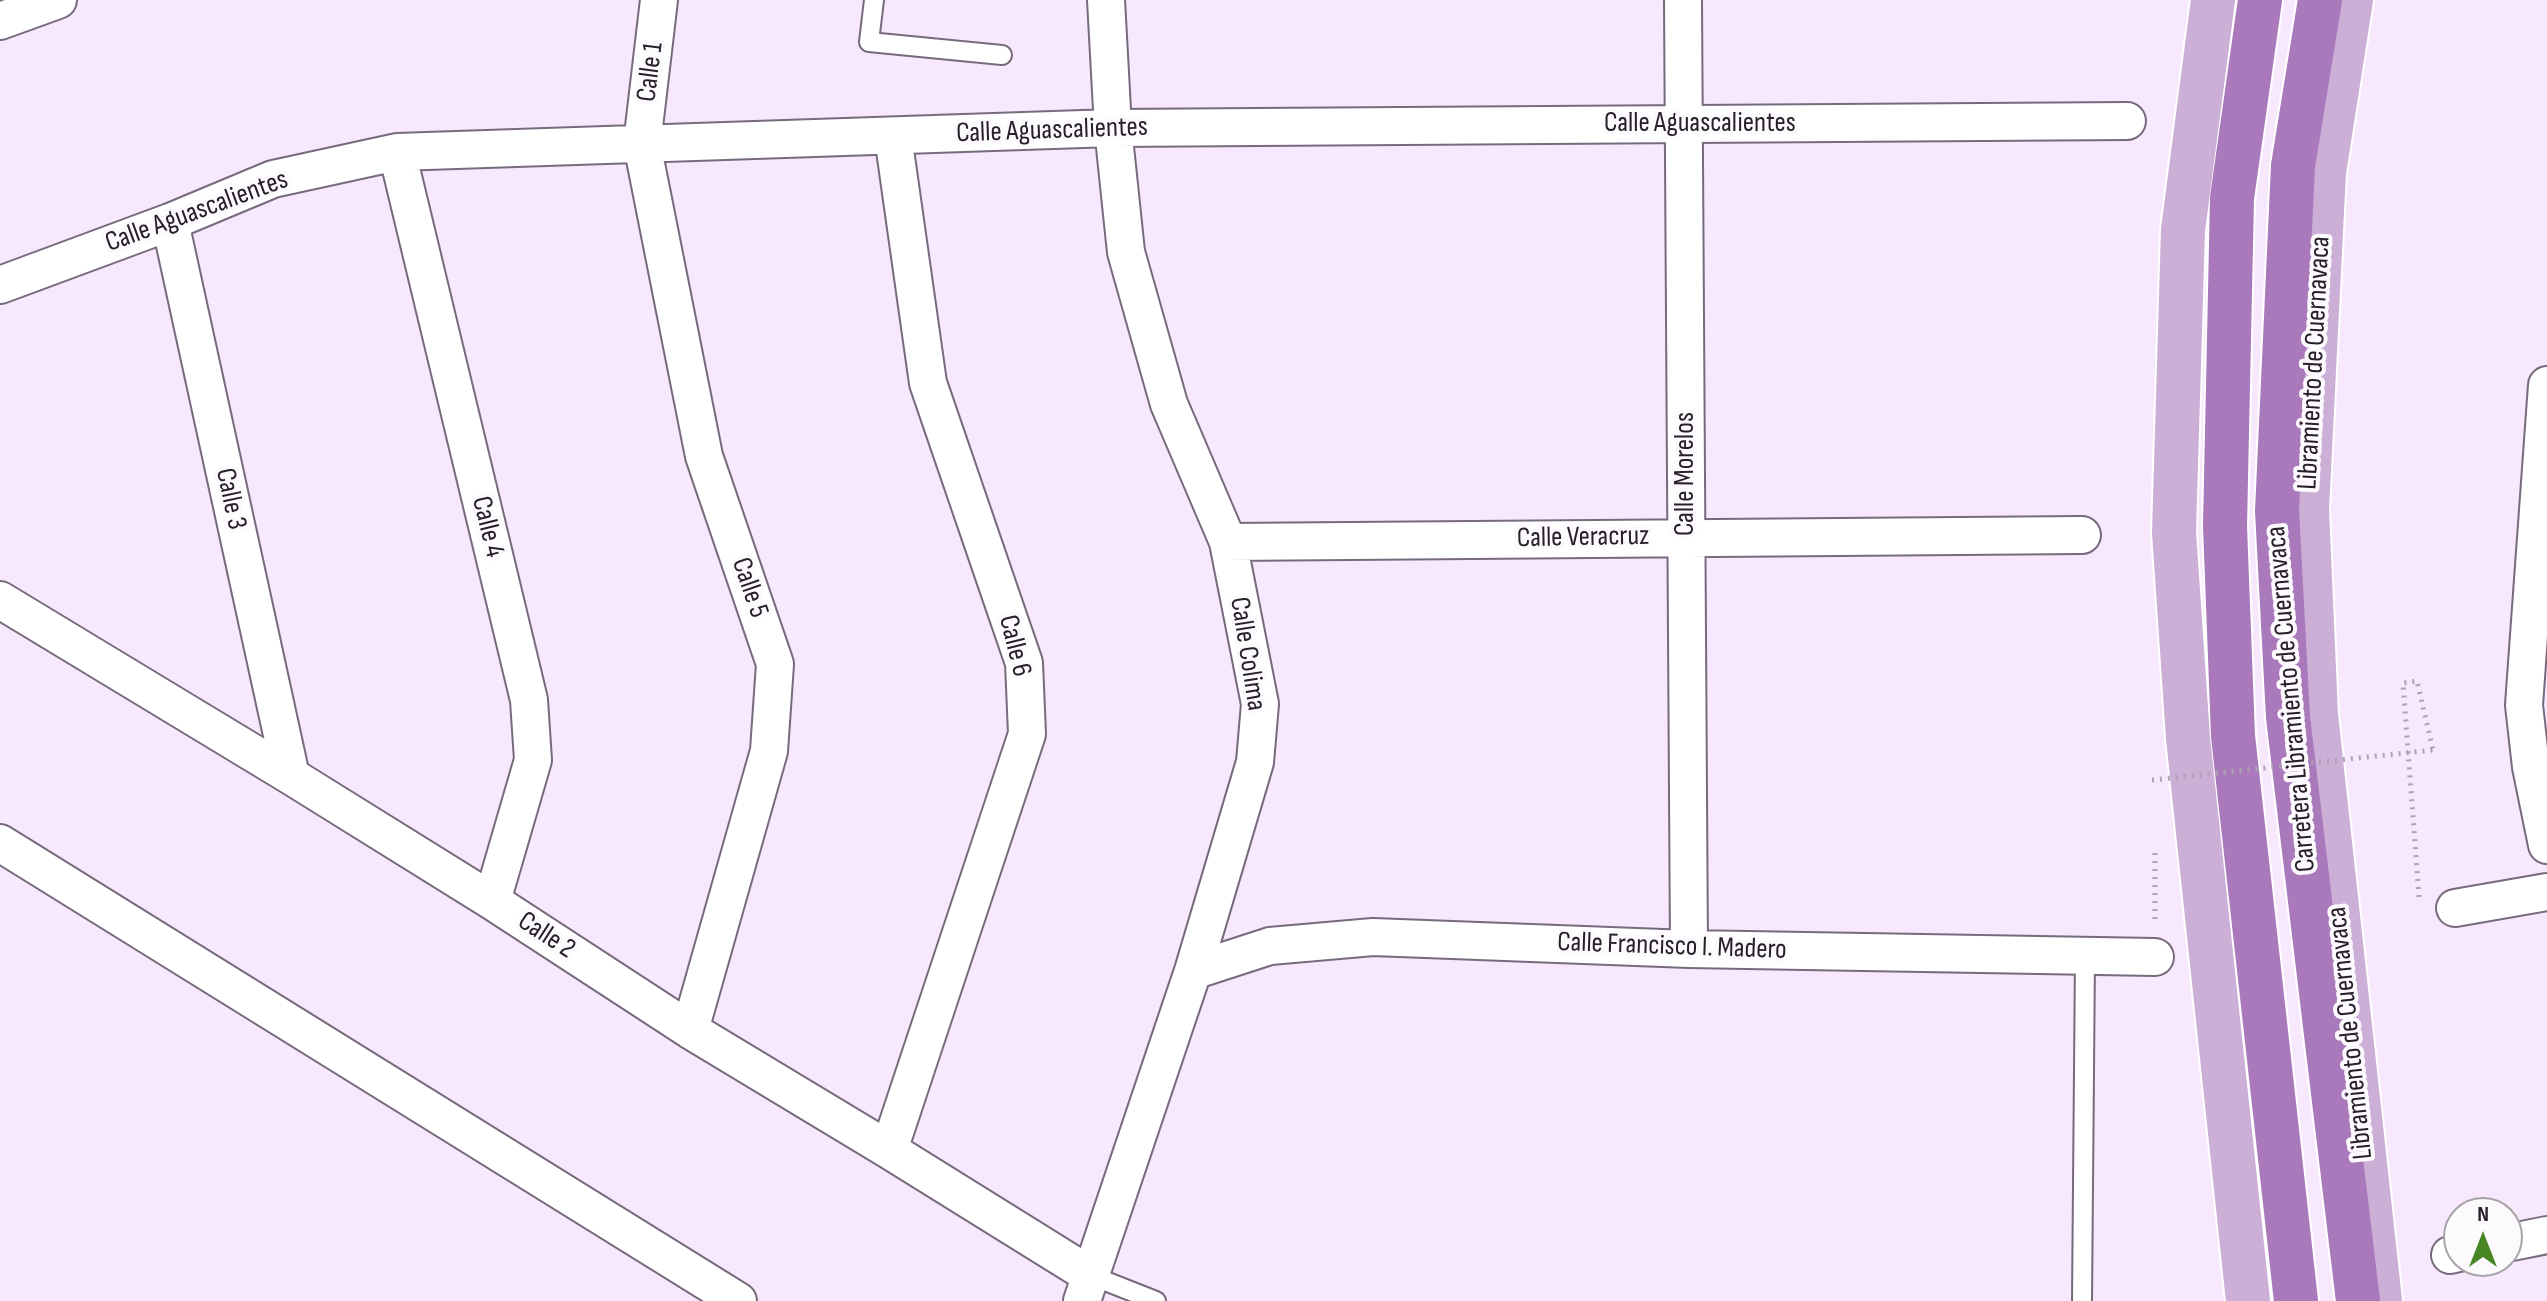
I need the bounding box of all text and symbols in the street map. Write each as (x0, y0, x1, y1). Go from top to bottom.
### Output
street label: Calle 1 (631, 40, 671, 104)
street label: Calle Aguascalientes (1604, 107, 1796, 141)
street label: Calle Aguascalientes (956, 111, 1148, 151)
street label: Calle Aguascalientes (101, 163, 293, 261)
street label: Libramiento de Cuernavaca (2292, 235, 2338, 491)
street label: Calle Morelos (1669, 412, 1703, 536)
street label: Calle 3 (207, 465, 253, 533)
street label: Calle 4 (463, 493, 511, 561)
street label: Calle Veracruz (1517, 520, 1649, 556)
street label: Carretera Libramiento de Cuernavaca (2260, 525, 2324, 873)
street label: Calle 5 (723, 554, 775, 622)
street label: Calle Colima (1221, 595, 1273, 713)
street label: Calle 6 (990, 612, 1038, 680)
street label: Calle 2 (511, 905, 581, 967)
street label: Libramiento de Cuernavaca (2321, 905, 2381, 1161)
street label: Calle Francisco I. Madero (1557, 926, 1787, 968)
north arrow (2443, 1197, 2523, 1277)
text: N (2477, 1201, 2489, 1228)

